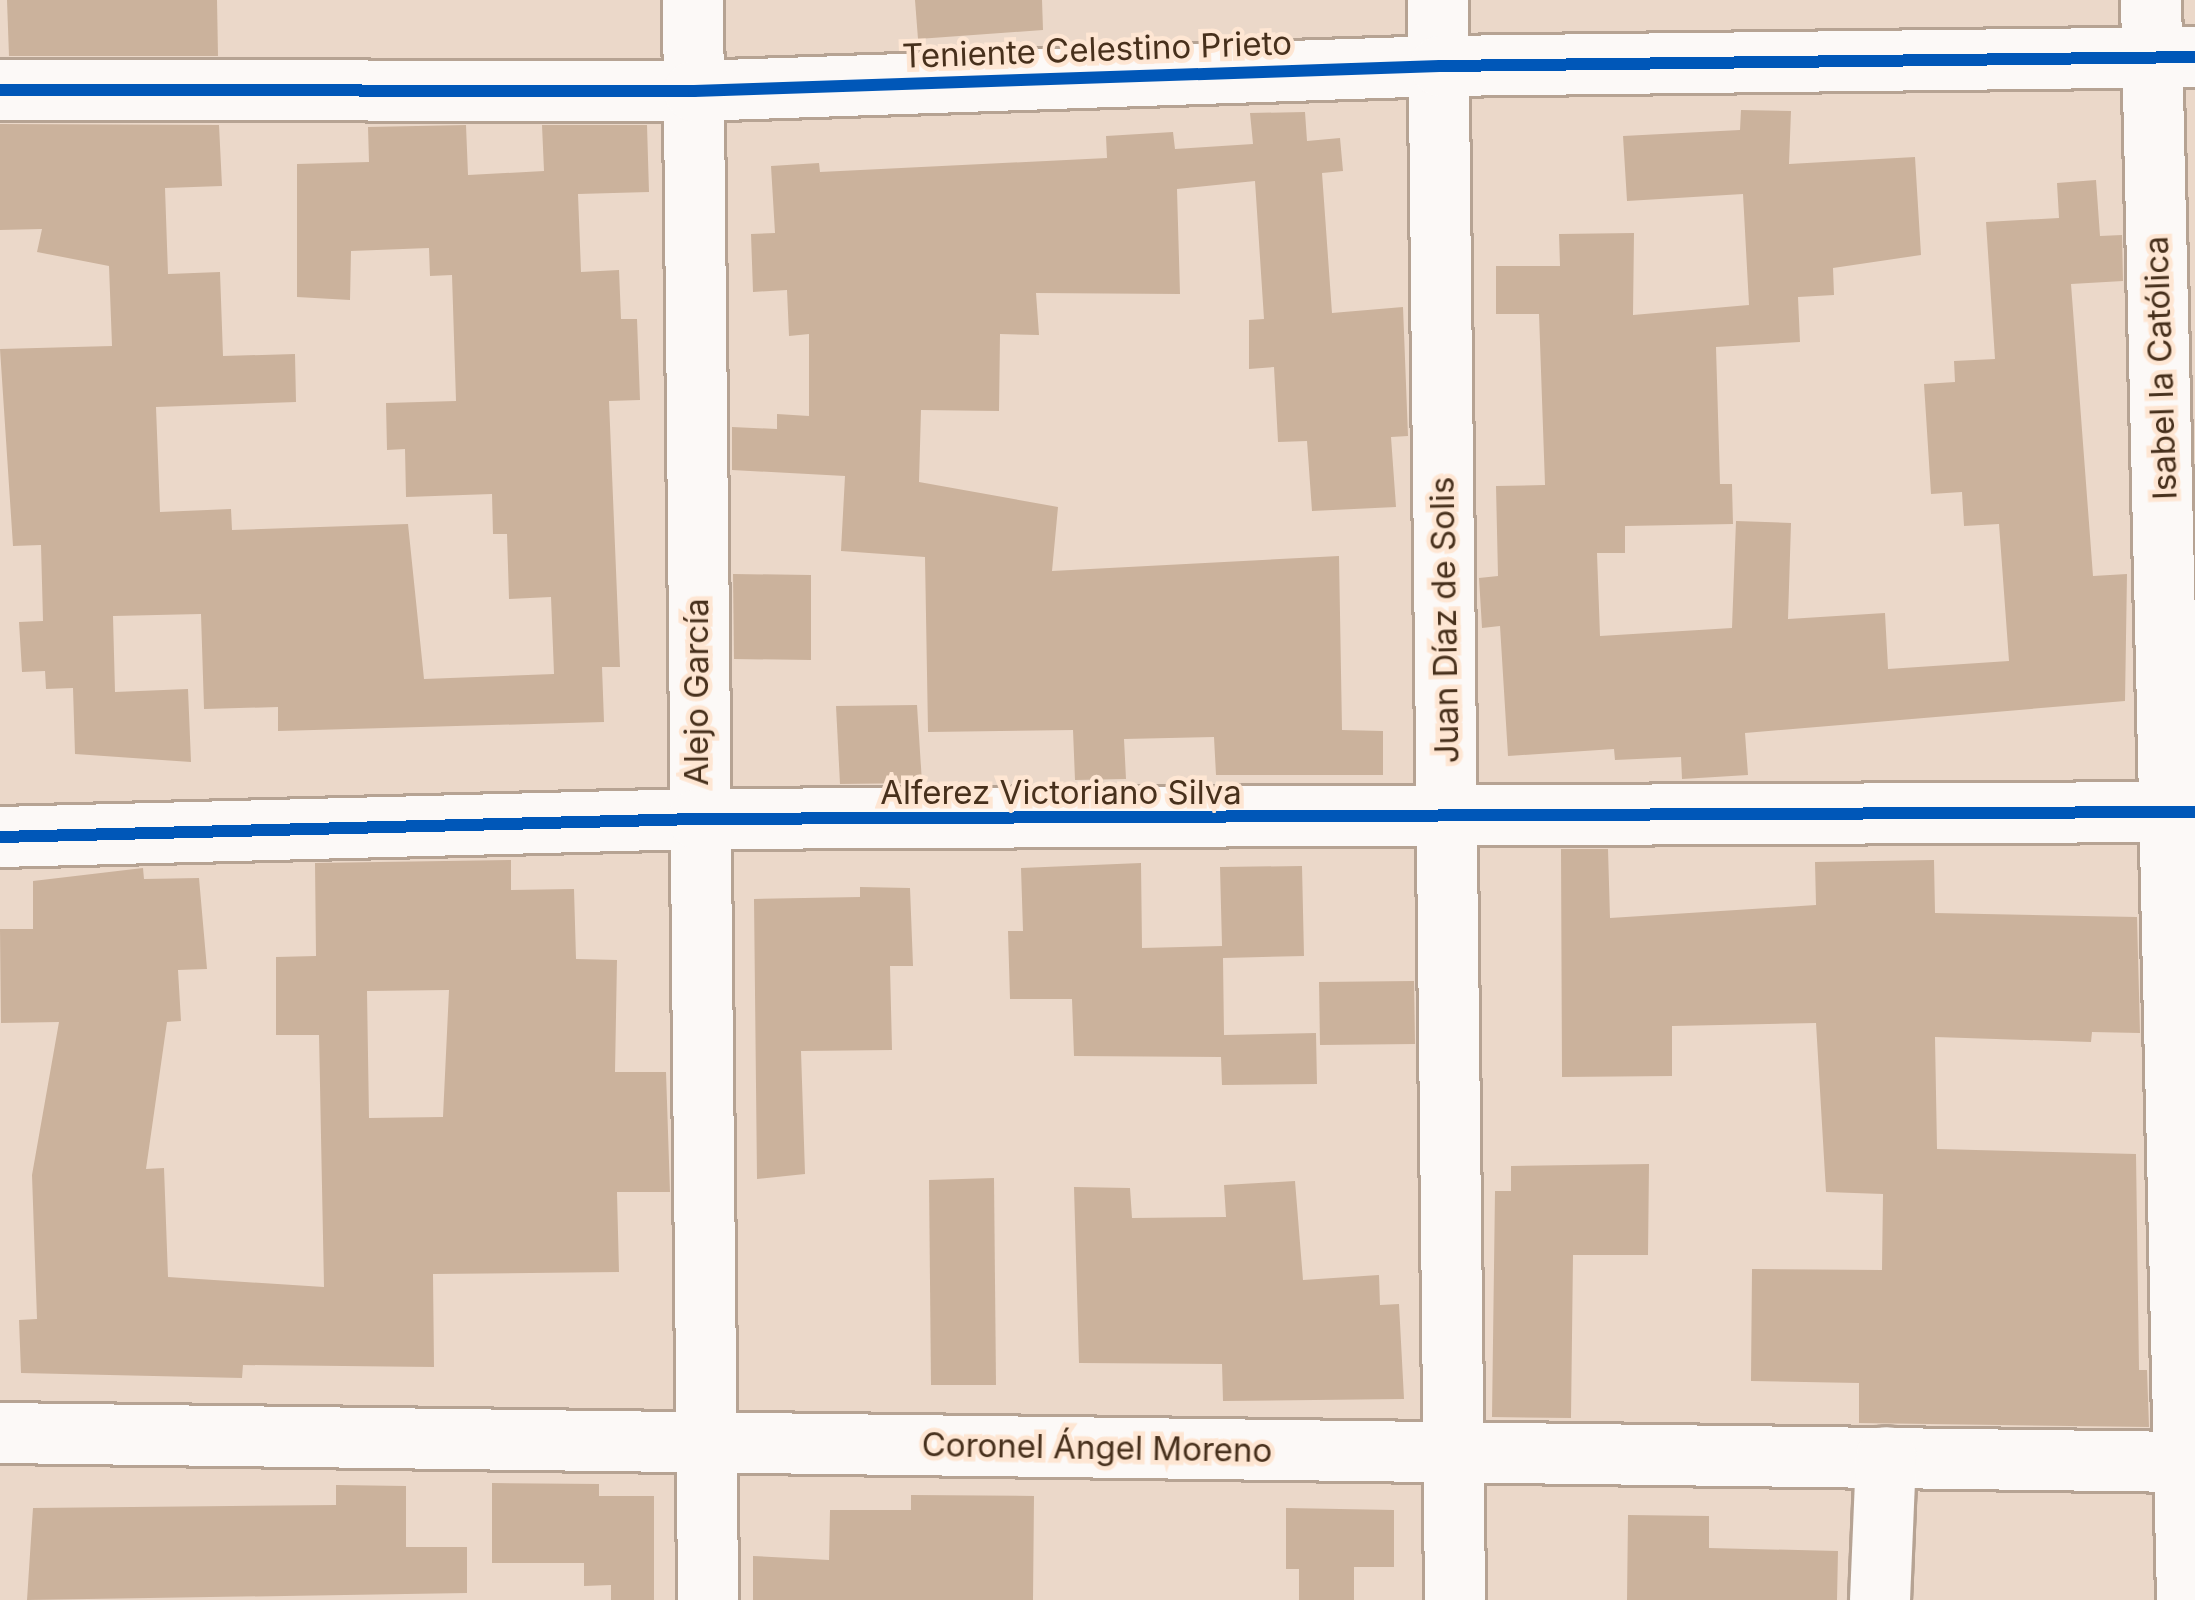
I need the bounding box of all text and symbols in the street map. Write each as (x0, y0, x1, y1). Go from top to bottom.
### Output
street label: Teniente Celestino Prieto (901, 23, 1293, 77)
street label: Isabel la Católica (2137, 235, 2185, 501)
street label: Juan Díaz de Solis (1423, 476, 1467, 764)
street label: Alejo García (677, 598, 717, 786)
street label: Alferez Victoriano Silva (880, 773, 1242, 813)
street label: Coronel Ángel Moreno (921, 1425, 1273, 1471)

